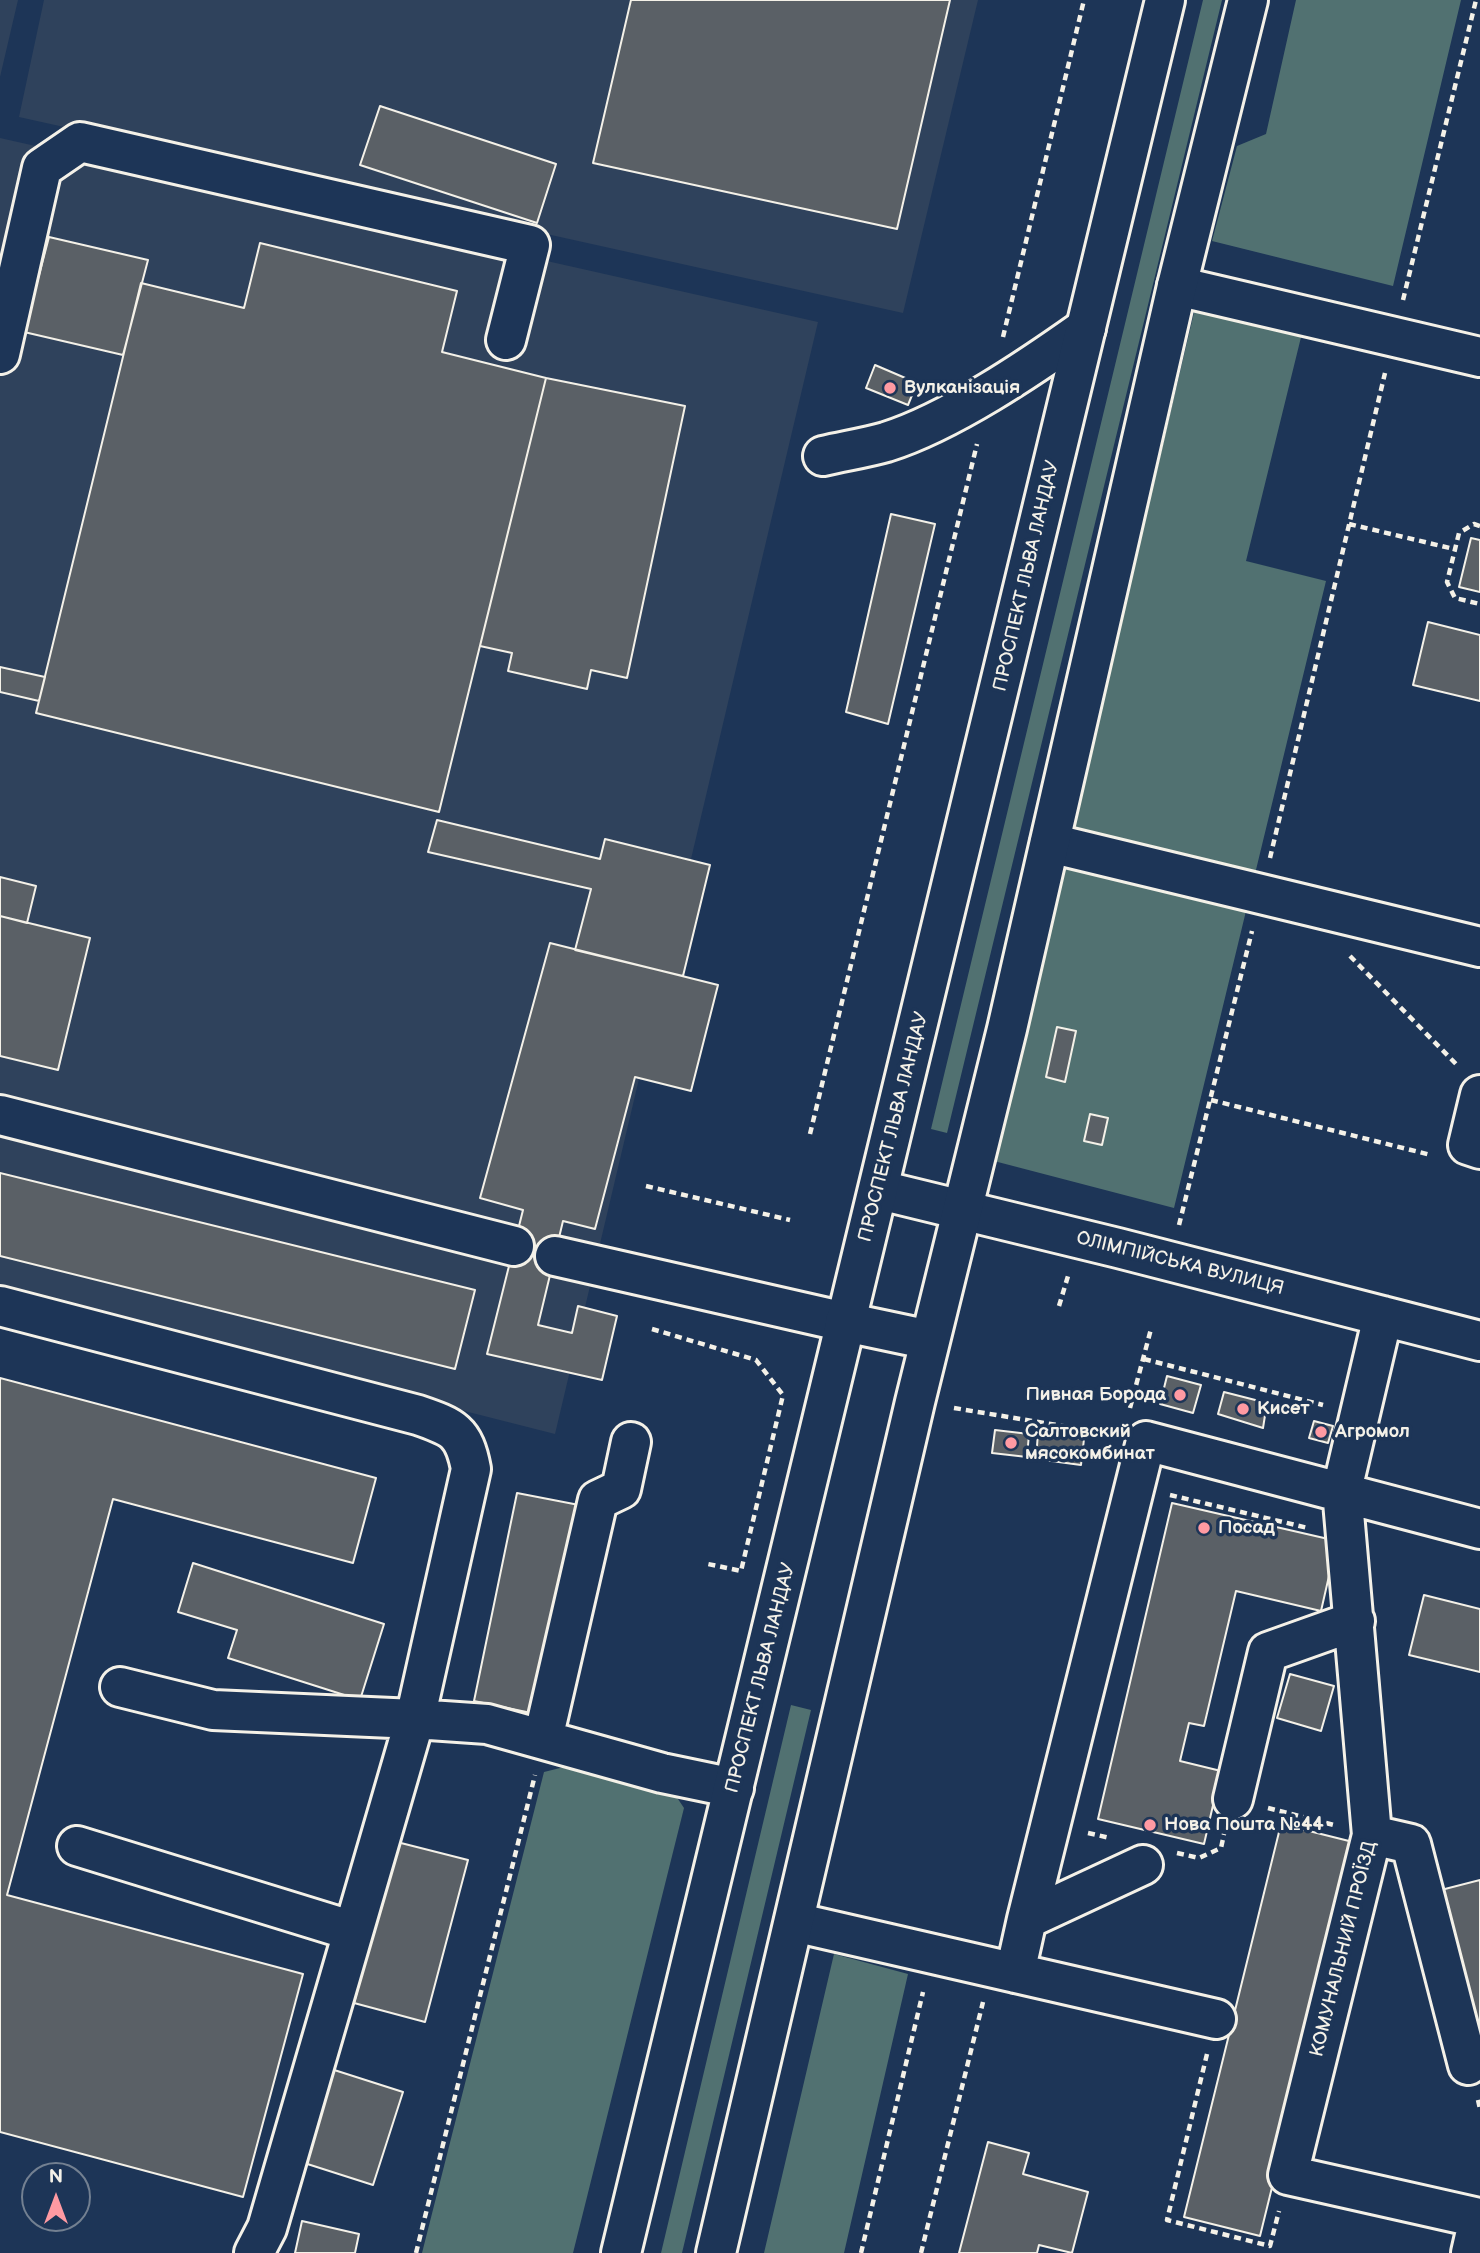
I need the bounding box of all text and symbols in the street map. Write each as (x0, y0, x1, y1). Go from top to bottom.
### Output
place label: Вулканізація (904, 377, 1020, 399)
marker: Вулканізація (882, 380, 898, 396)
street label: ПРОСПЕКТ ЛЬВА ЛАНДАУ (989, 458, 1065, 694)
street label: ПРОСПЕКТ ЛЬВА ЛАНДАУ (854, 1010, 934, 1244)
street label: ОЛІМПІЙСЬКА ВУЛИЦЯ (1074, 1227, 1286, 1301)
place label: Пивная Борода (1025, 1384, 1166, 1406)
marker: Пивная Борода (1172, 1387, 1188, 1403)
place label: Кисет (1257, 1398, 1310, 1420)
marker: Кисет (1235, 1401, 1251, 1417)
place label: Салтовский мясокомбинат (1025, 1421, 1155, 1465)
place label: Агромол (1335, 1421, 1410, 1443)
marker: Агромол (1313, 1424, 1329, 1440)
marker: Салтовский мясокомбинат (1003, 1435, 1019, 1451)
place label: Посад (1218, 1517, 1275, 1539)
marker: Посад (1196, 1520, 1212, 1536)
street label: ПРОСПЕКТ ЛЬВА ЛАНДАУ (721, 1561, 801, 1795)
place label: Нова Пошта №44 (1164, 1814, 1324, 1836)
marker: Нова Пошта №44 (1142, 1817, 1158, 1833)
street label: КОМУНАЛЬНИЙ ПРОЇЗД (1306, 1839, 1382, 2059)
north arrow (21, 2162, 91, 2232)
text: N (49, 2166, 63, 2189)

